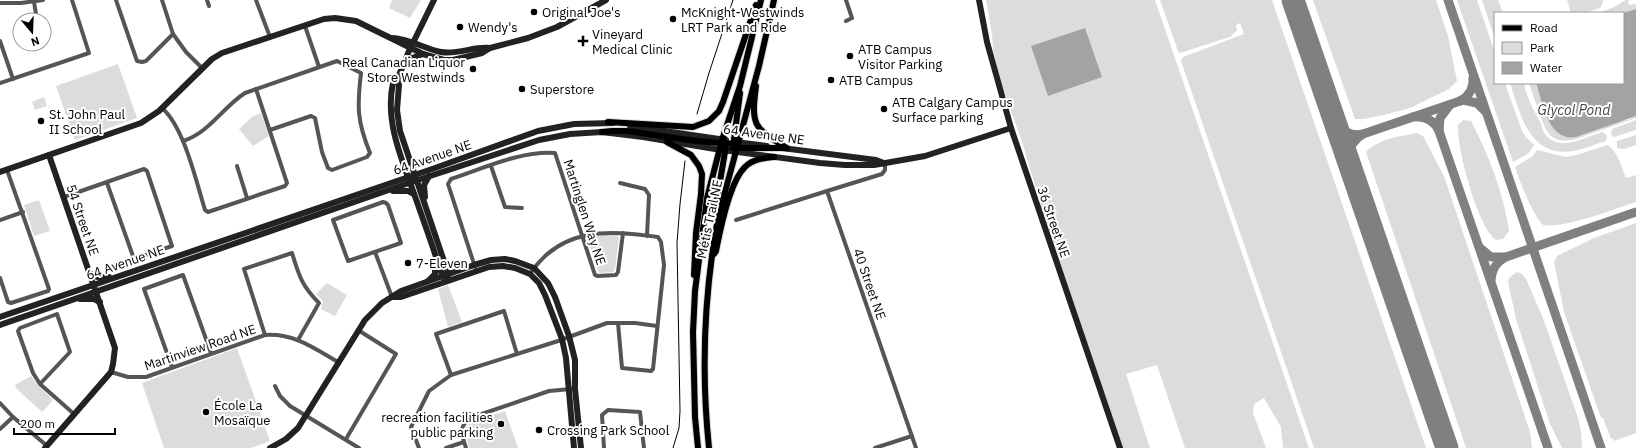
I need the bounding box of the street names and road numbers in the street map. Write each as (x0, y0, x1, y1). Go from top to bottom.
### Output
street label: 64 Avenue NE (722, 120, 806, 149)
street label: 64 Avenue NE (391, 136, 474, 179)
street label: Martinglen Way NE (559, 157, 610, 267)
street label: Métis Trail NE (693, 178, 726, 260)
street label: 54 Street NE (62, 182, 103, 258)
street label: 36 Street NE (1033, 184, 1074, 260)
street label: 64 Avenue NE (84, 241, 167, 284)
street label: 40 Street NE (849, 246, 890, 322)
street label: Martinview Road NE (142, 320, 258, 375)

